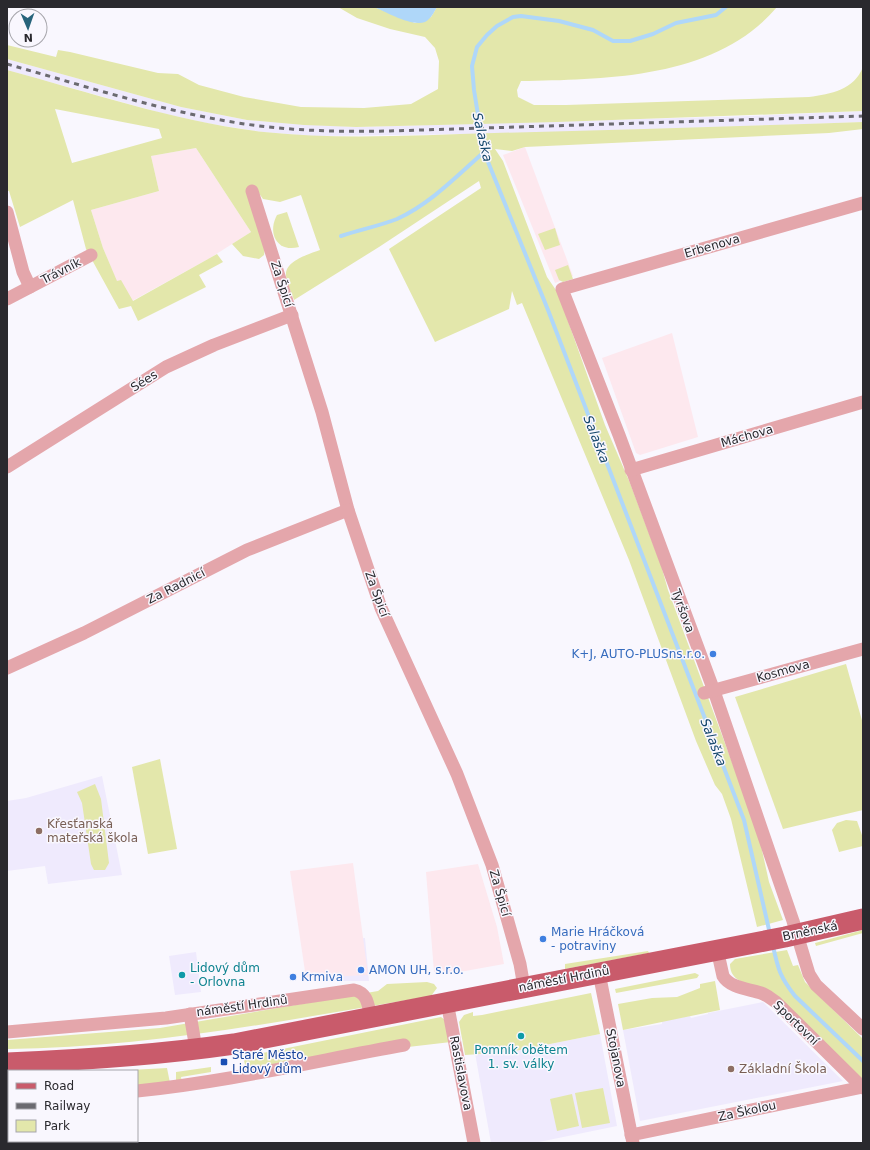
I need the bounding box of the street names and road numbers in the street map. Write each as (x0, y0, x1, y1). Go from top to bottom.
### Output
street label: Erbenova (683, 231, 741, 261)
street label: Trávník (38, 255, 83, 287)
street label: Za Špicí (268, 259, 297, 310)
street label: Sées (128, 367, 160, 395)
street label: Máchova (719, 422, 775, 450)
street label: Za Radnicí (145, 565, 208, 607)
street label: Za Špicí (362, 569, 393, 620)
street label: Tyršova (668, 586, 697, 635)
street label: Kosmova (755, 657, 811, 685)
street label: Za Špicí (487, 868, 514, 919)
street label: Brněnská (781, 918, 839, 944)
street label: náměstí Hrdinů (517, 963, 611, 995)
street label: náměstí Hrdinů (195, 993, 289, 1019)
street label: Sportovní (770, 998, 822, 1048)
street label: Stojanova (603, 1027, 629, 1089)
street label: Rastislavova (447, 1035, 475, 1111)
street label: Za Školou (716, 1097, 777, 1124)

